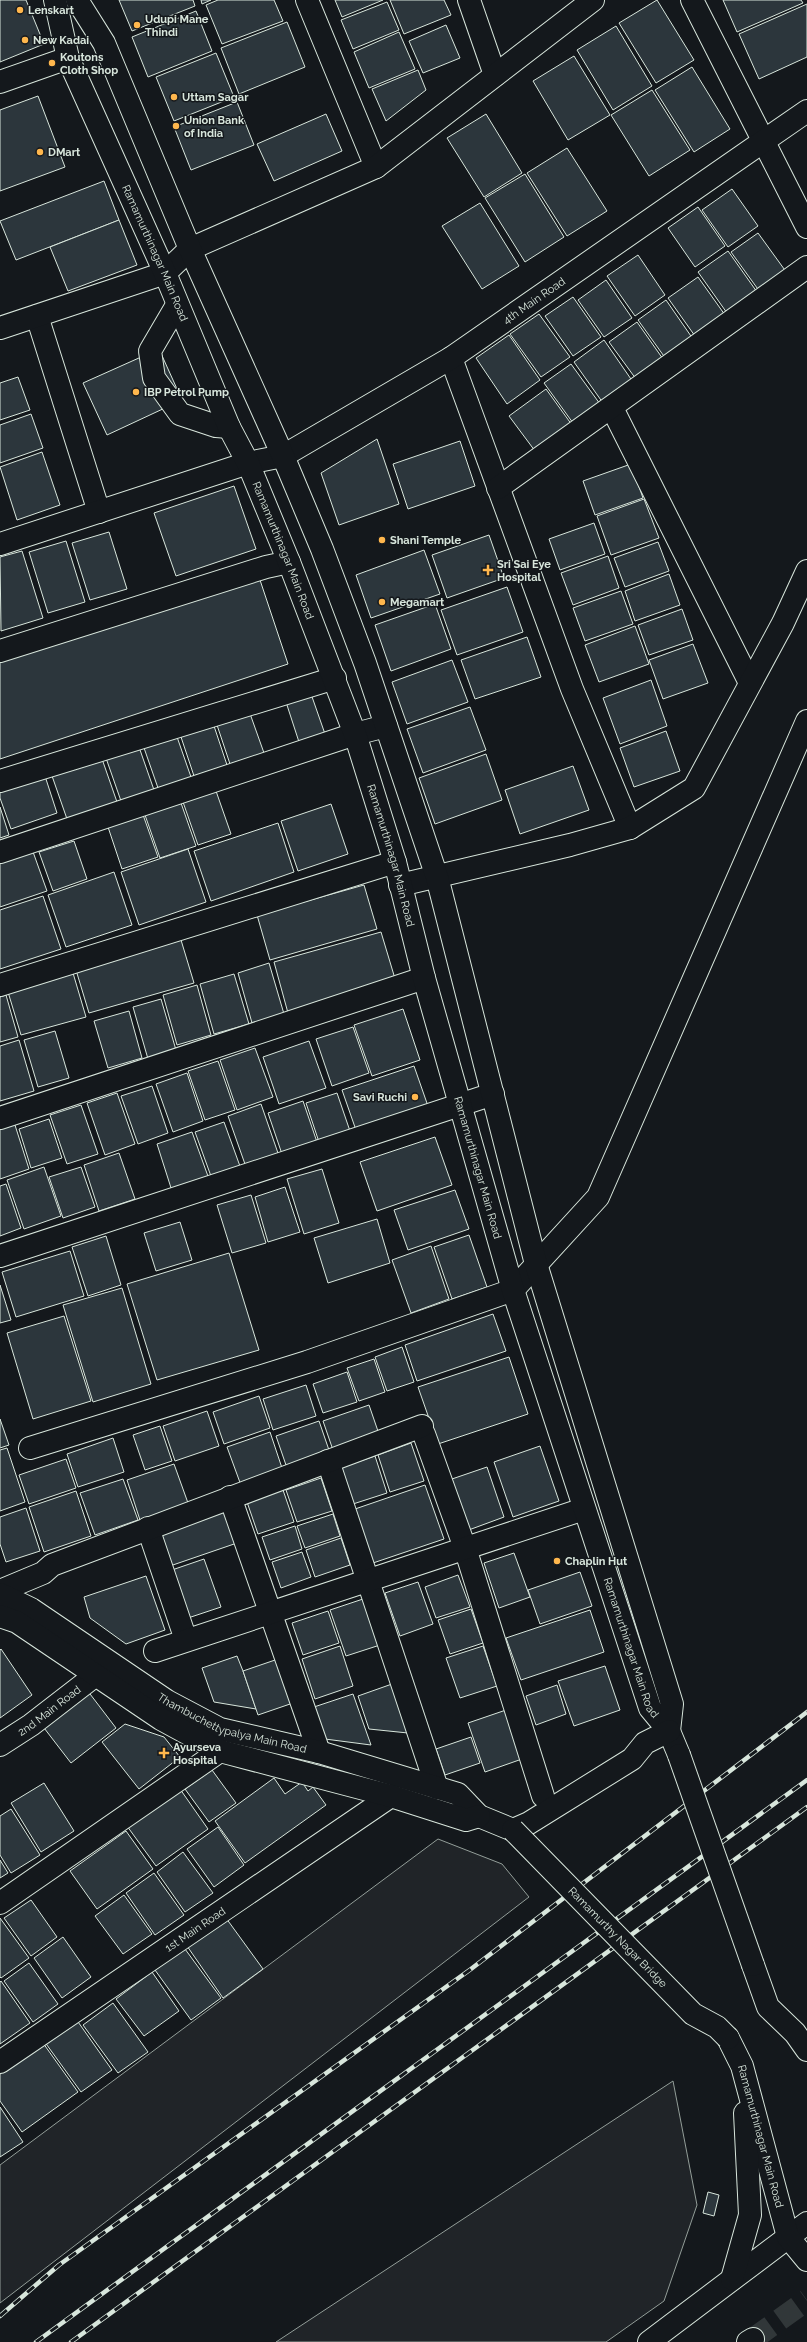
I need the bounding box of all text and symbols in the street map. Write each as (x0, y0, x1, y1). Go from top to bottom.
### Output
place label: Lenskart (28, 4, 75, 17)
marker: Lenskart (15, 5, 25, 15)
place label: Udupi Mane Thindi (145, 13, 209, 39)
marker: Udupi Mane Thindi (132, 20, 142, 30)
place label: New Kadai (33, 34, 89, 47)
marker: New Kadai (20, 35, 30, 45)
place label: Koutons Cloth Shop (60, 51, 118, 77)
marker: Koutons Cloth Shop (47, 58, 57, 68)
place label: Uttam Sagar (182, 91, 249, 104)
marker: Uttam Sagar (169, 92, 179, 102)
place label: Union Bank of India (184, 114, 245, 140)
marker: Union Bank of India (171, 121, 181, 131)
place label: DMart (48, 146, 81, 159)
marker: DMart (35, 147, 45, 157)
street label: Ramamurthinagar Main Road (119, 183, 190, 323)
street label: 4th Main Road (501, 275, 568, 327)
place label: IBP Petrol Pump (144, 386, 229, 399)
marker: IBP Petrol Pump (131, 387, 141, 397)
street label: Ramamurthinagar Main Road (249, 480, 316, 621)
place label: Shani Temple (390, 534, 461, 547)
marker: Shani Temple (377, 535, 387, 545)
place label: Sri Sai Eye Hospital (497, 558, 551, 584)
marker: Sri Sai Eye Hospital (482, 564, 494, 576)
place label: Megamart (390, 596, 445, 609)
marker: Megamart (377, 597, 387, 607)
street label: Ramamurthinagar Main Road (364, 783, 417, 928)
place label: Savi Ruchi (353, 1091, 407, 1104)
marker: Savi Ruchi (410, 1092, 420, 1102)
street label: Ramamurthinagar Main Road (451, 1095, 504, 1241)
place label: Chaplin Hut (565, 1555, 628, 1568)
marker: Chaplin Hut (552, 1556, 562, 1566)
street label: Ramamurthinagar Main Road (601, 1576, 661, 1721)
street label: 2nd Main Road (15, 1683, 84, 1739)
street label: Thambuchettypalya Main Road (155, 1690, 308, 1756)
place label: Ayurseva Hospital (173, 1741, 221, 1767)
marker: Ayurseva Hospital (158, 1747, 170, 1759)
street label: Ramamurthy Nagar Bridge (565, 1885, 670, 1991)
street label: 1st Main Road (163, 1904, 228, 1955)
street label: Ramamurthinagar Main Road (735, 2063, 786, 2209)

